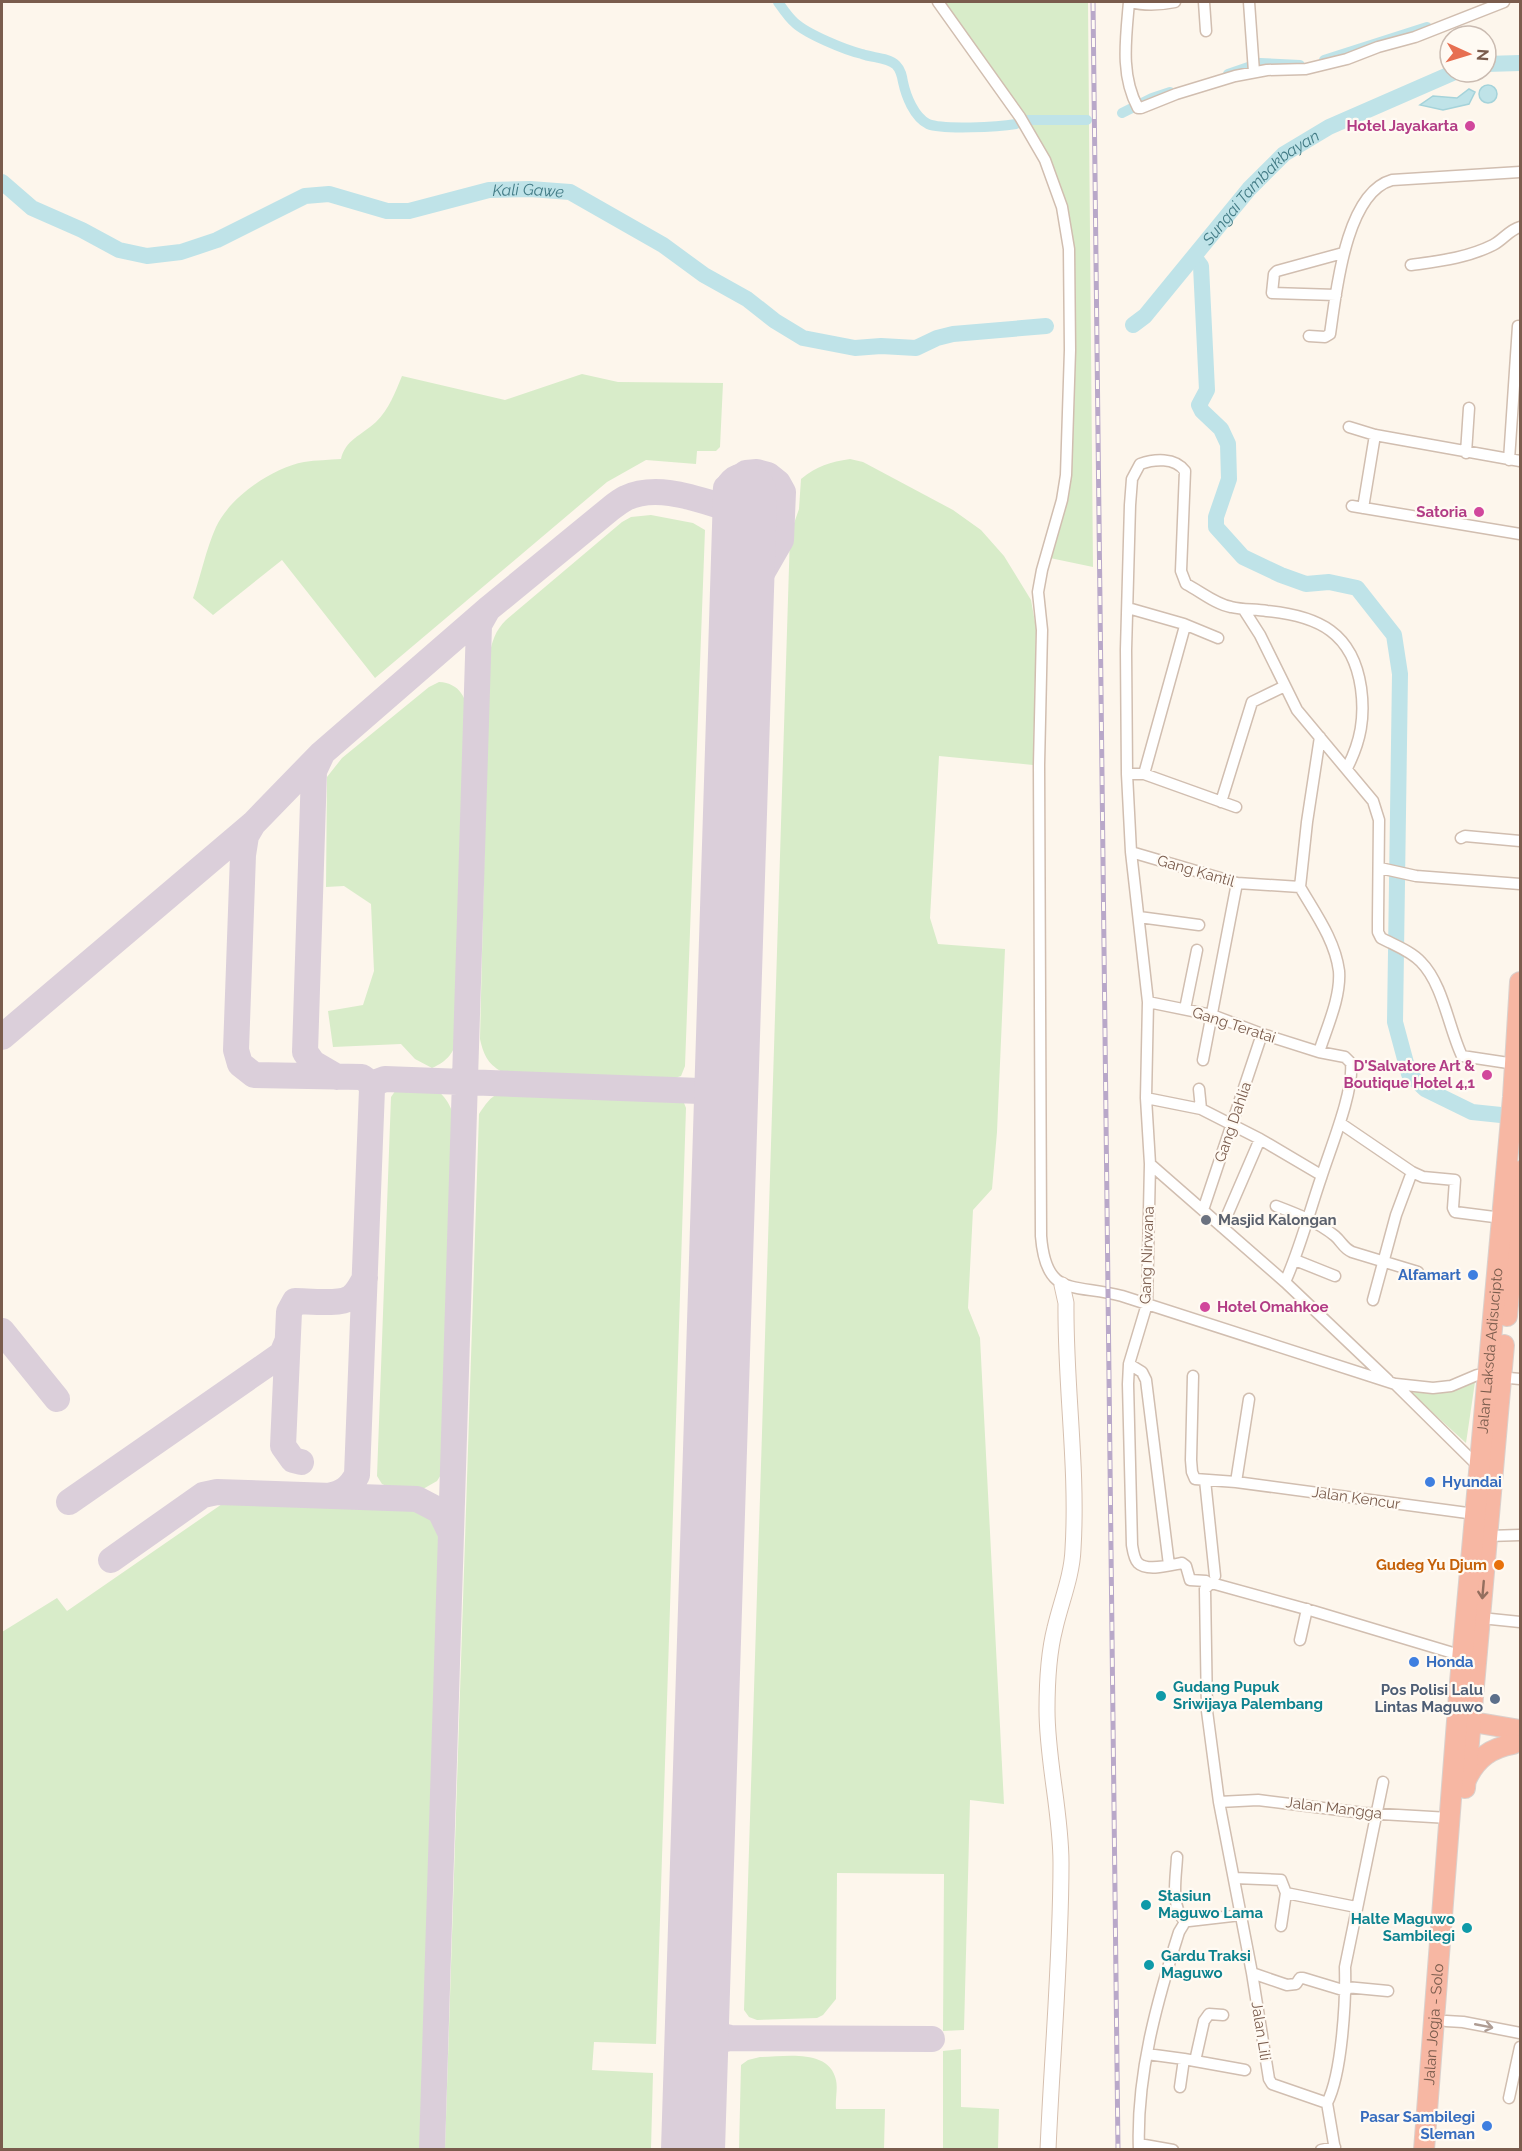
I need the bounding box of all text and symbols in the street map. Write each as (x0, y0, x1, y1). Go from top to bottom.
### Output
north arrow (1438, 24, 1498, 84)
text: N (1473, 48, 1492, 62)
place label: Hotel Jayakarta (1347, 117, 1458, 135)
marker: Hotel Jayakarta (1463, 119, 1477, 133)
water label: Sungai Tambakbayan (1197, 126, 1323, 249)
water label: Kali Gawe (492, 179, 565, 201)
place label: Satoria (1416, 503, 1467, 521)
marker: Satoria (1472, 505, 1486, 519)
street label: Gang Kantil (1155, 851, 1238, 891)
street label: Gang Teratai (1190, 1003, 1278, 1047)
place label: D'Salvatore Art & Boutique Hotel 4,1 (1343, 1057, 1476, 1092)
marker: D'Salvatore Art & Boutique Hotel 4,1 (1480, 1068, 1494, 1082)
street label: Gang Dahlia (1211, 1079, 1255, 1165)
street label: Gang Nirwana (1136, 1206, 1158, 1304)
place label: Masjid Kalongan (1218, 1211, 1337, 1229)
marker: Masjid Kalongan (1199, 1213, 1213, 1227)
place label: Alfamart (1398, 1266, 1461, 1284)
street label: Jalan Laksda Adisucipto (1474, 1267, 1506, 1434)
marker: Alfamart (1466, 1268, 1480, 1282)
place label: Hotel Omahkoe (1217, 1298, 1329, 1316)
marker: Hotel Omahkoe (1198, 1300, 1212, 1314)
place label: Hyundai (1442, 1473, 1502, 1491)
marker: Hyundai (1423, 1475, 1437, 1489)
street label: Jalan Kencur (1311, 1483, 1402, 1513)
place label: Gudeg Yu Djum (1376, 1556, 1487, 1574)
marker: Gudeg Yu Djum (1492, 1558, 1506, 1572)
one-way arrow (1477, 1580, 1488, 1600)
place label: Honda (1426, 1653, 1474, 1671)
marker: Honda (1407, 1655, 1421, 1669)
place label: Gudang Pupuk Sriwijaya Palembang (1173, 1678, 1323, 1713)
place label: Pos Polisi Lalu Lintas Maguwo (1374, 1681, 1483, 1716)
marker: Gudang Pupuk Sriwijaya Palembang (1154, 1689, 1168, 1703)
marker: Pos Polisi Lalu Lintas Maguwo (1488, 1692, 1502, 1706)
street label: Jalan Mangga (1285, 1793, 1383, 1823)
place label: Stasiun Maguwo Lama (1158, 1887, 1264, 1922)
marker: Stasiun Maguwo Lama (1139, 1898, 1153, 1912)
place label: Halte Maguwo Sambilegi (1351, 1910, 1455, 1945)
marker: Halte Maguwo Sambilegi (1460, 1921, 1474, 1935)
place label: Gardu Traksi Maguwo (1161, 1947, 1251, 1982)
marker: Gardu Traksi Maguwo (1142, 1958, 1156, 1972)
street label: Jalan Jogja - Solo (1420, 1963, 1447, 2086)
street label: Jalan Lili (1247, 2000, 1275, 2062)
one-way arrow (1473, 2021, 1493, 2032)
place label: Pasar Sambilegi Sleman (1360, 2108, 1475, 2143)
marker: Pasar Sambilegi Sleman (1480, 2119, 1494, 2133)

